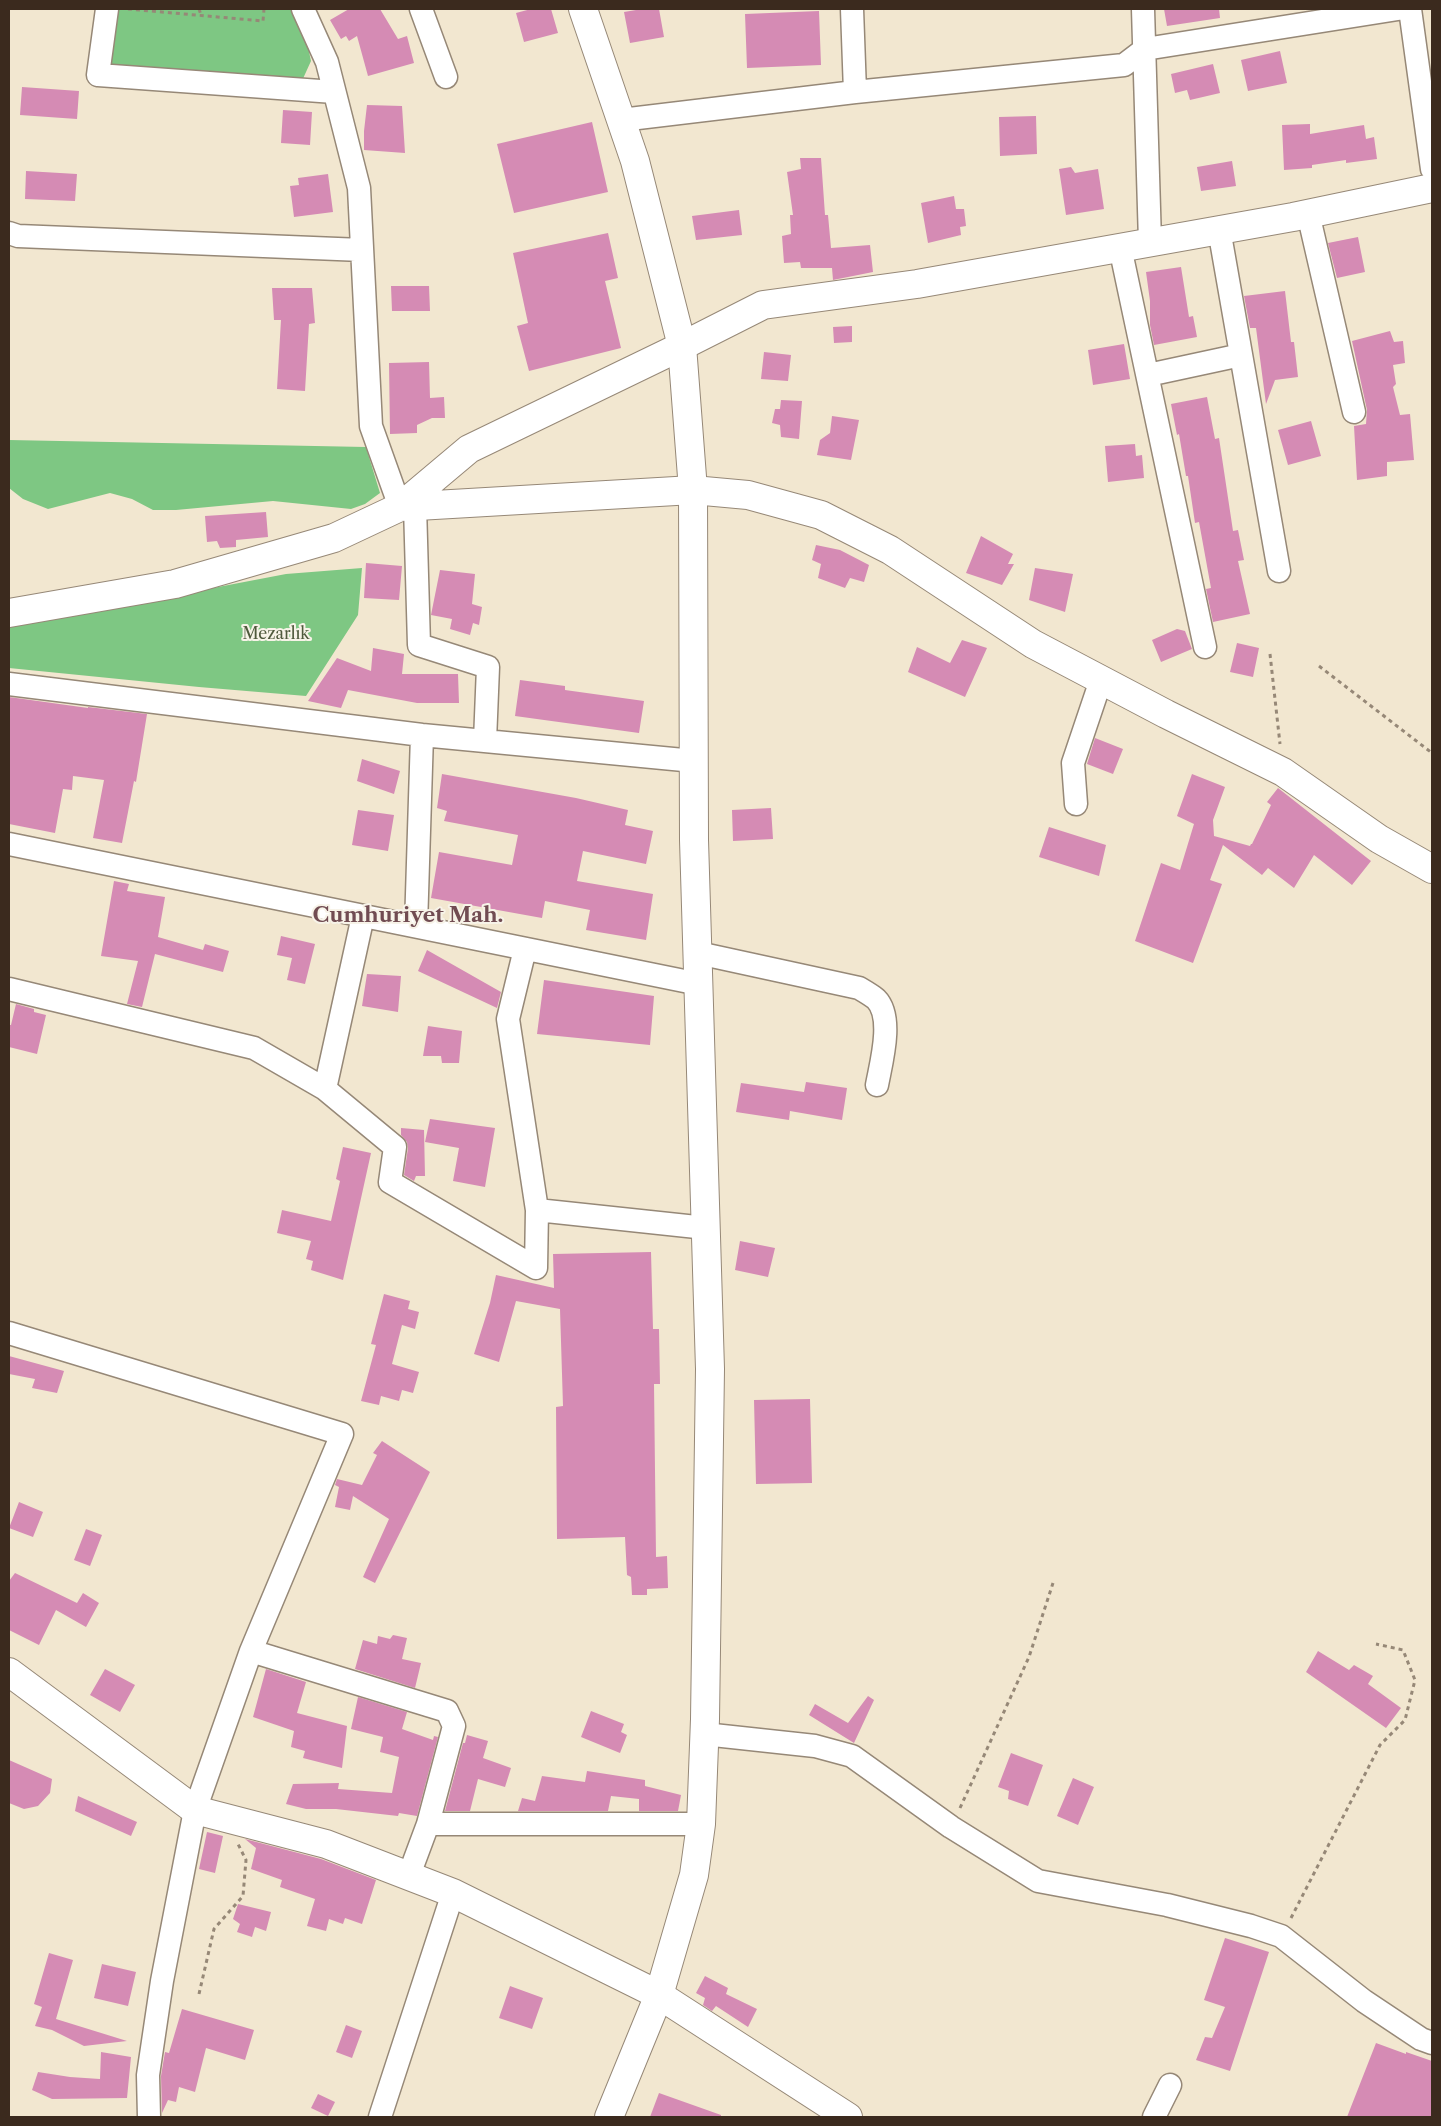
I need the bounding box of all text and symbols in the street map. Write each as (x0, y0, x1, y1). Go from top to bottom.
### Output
park label: Mezarlık (242, 624, 310, 644)
district label: Cumhuriyet Mah. (313, 903, 503, 929)

